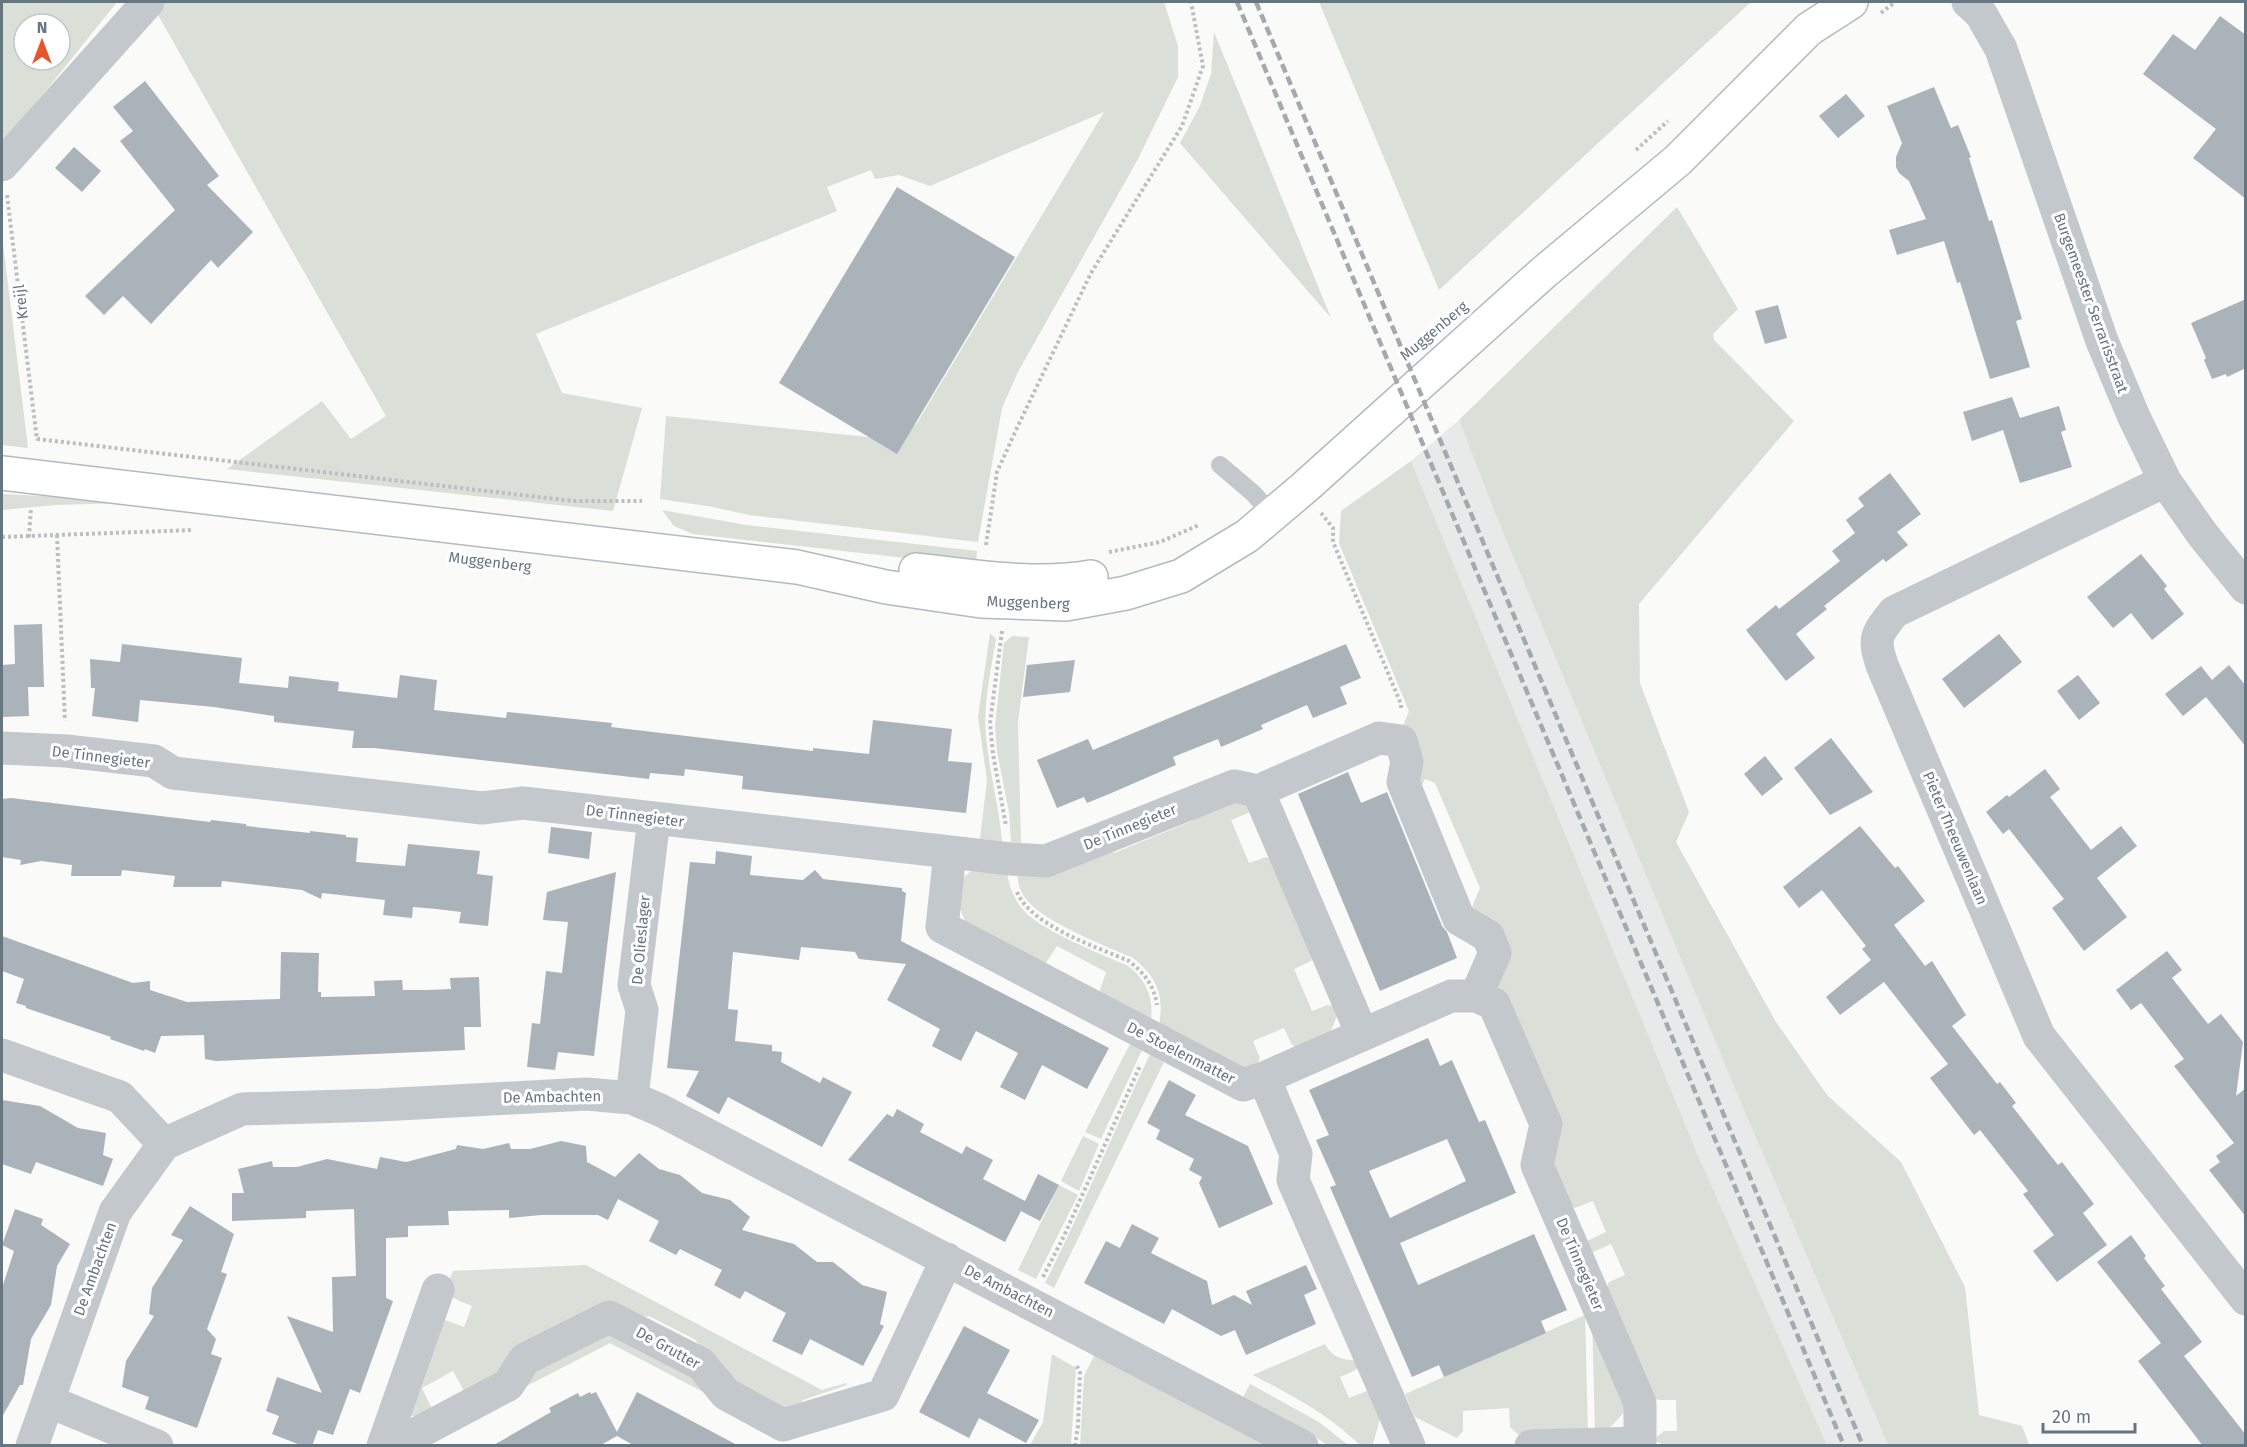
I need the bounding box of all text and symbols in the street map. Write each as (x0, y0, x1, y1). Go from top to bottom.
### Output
north arrow (12, 12, 72, 72)
text: N (37, 18, 47, 37)
street label: Burgemeester Serrarisstraat (2050, 211, 2132, 396)
street label: Kreijl (10, 283, 32, 321)
street label: Muggenberg (1396, 297, 1472, 365)
street label: Muggenberg (448, 548, 533, 576)
street label: Muggenberg (986, 592, 1070, 613)
street label: De Tinnegieter (51, 742, 151, 772)
street label: Pieter Theeuwenlaan (1919, 769, 1991, 907)
street label: De Tinnegieter (1081, 800, 1179, 854)
street label: De Tinnegieter (585, 801, 685, 831)
street label: De Olieslager (628, 894, 654, 986)
street label: De Stoelenmatter (1124, 1018, 1238, 1088)
street label: De Ambachten (503, 1087, 601, 1107)
street label: De Tinnegieter (1552, 1215, 1608, 1313)
street label: De Ambachten (70, 1220, 120, 1318)
street label: De Ambachten (961, 1261, 1057, 1321)
street label: De Grutter (633, 1323, 703, 1373)
scale bar (2043, 1396, 2134, 1434)
text: 20 m (2052, 1406, 2091, 1428)

